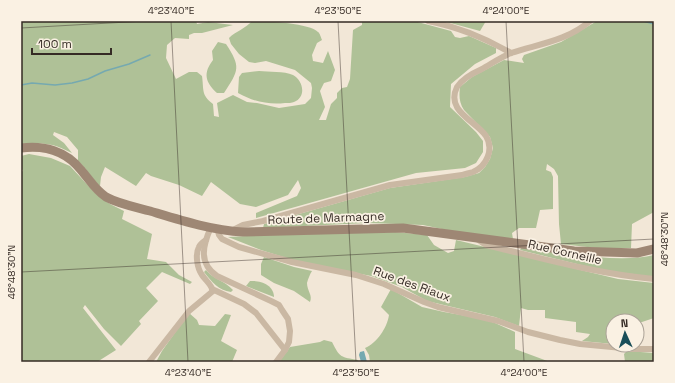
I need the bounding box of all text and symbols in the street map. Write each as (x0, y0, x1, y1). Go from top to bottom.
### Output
text: 4°23'40"E (148, 4, 195, 17)
text: 4°23'50"E (315, 4, 362, 17)
text: 4°24'00"E (483, 4, 530, 17)
scale bar (32, 30, 111, 56)
text: 100 m (38, 36, 72, 52)
street label: Route de Marmagne (267, 208, 385, 228)
text: 46°48'30"N (658, 212, 671, 266)
street label: Rue Corneille (527, 236, 603, 268)
text: 46°48'30"N (5, 245, 18, 299)
street label: Rue des Riaux (371, 263, 453, 305)
north arrow (605, 313, 645, 353)
text: N (620, 316, 629, 330)
text: 4°23'40"E (165, 366, 212, 379)
text: 4°23'50"E (333, 366, 380, 379)
text: 4°24'00"E (501, 366, 548, 379)

